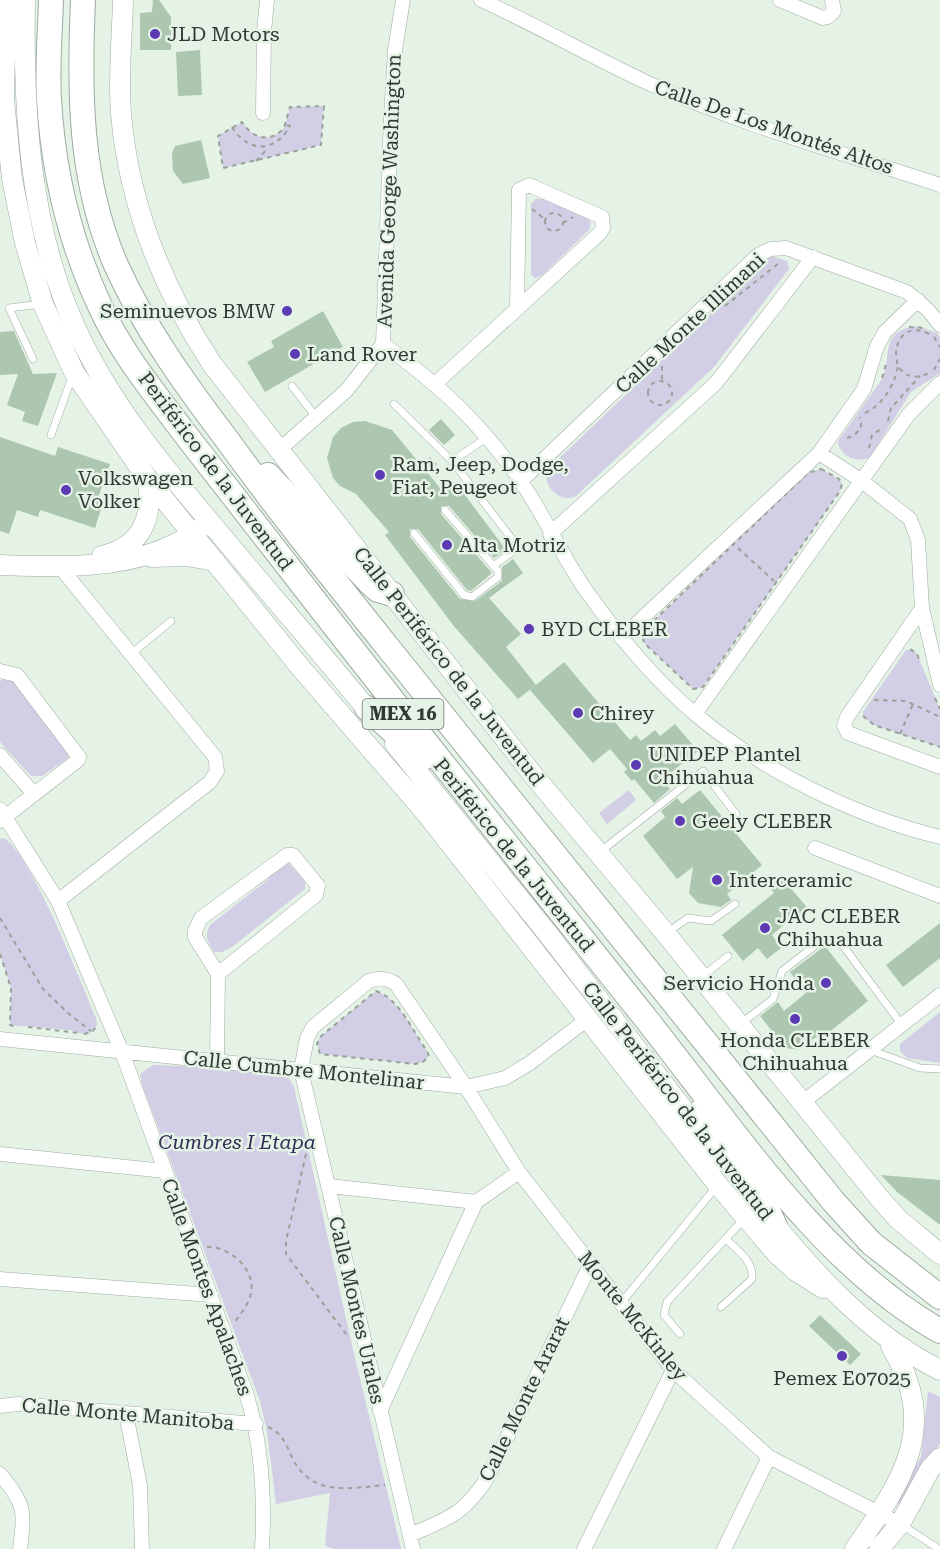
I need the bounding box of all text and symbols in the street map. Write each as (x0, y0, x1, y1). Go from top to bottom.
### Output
place label: JLD Motors (167, 22, 280, 46)
marker: JLD Motors (148, 27, 162, 41)
street label: Avenida George Washington (372, 54, 406, 328)
street label: Calle De Los Montés Altos (652, 75, 896, 179)
street label: Calle Monte Illimani (610, 248, 770, 398)
place label: Seminuevos BMW (100, 299, 276, 323)
marker: Seminuevos BMW (280, 304, 294, 318)
place label: Land Rover (307, 342, 417, 366)
marker: Land Rover (288, 347, 302, 361)
street label: Periférico de la Juventud (134, 367, 299, 575)
place label: Ram, Jeep, Dodge, Fiat, Peugeot (392, 452, 569, 499)
place label: Volkswagen Volker (78, 466, 193, 513)
marker: Ram, Jeep, Dodge, Fiat, Peugeot (373, 468, 387, 482)
marker: Volkswagen Volker (59, 483, 73, 497)
place label: Alta Motriz (459, 533, 565, 557)
marker: Alta Motriz (440, 538, 454, 552)
street label: Calle Periférico de la Juventud (349, 542, 550, 790)
place label: BYD CLEBER (541, 617, 668, 641)
marker: BYD CLEBER (522, 622, 536, 636)
road number: MEX 16 (362, 699, 444, 729)
place label: Chirey (590, 701, 654, 725)
marker: Chirey (571, 706, 585, 720)
place label: UNIDEP Plantel Chihuahua (648, 742, 801, 789)
street label: Periférico de la Juventud (429, 753, 600, 957)
marker: UNIDEP Plantel Chihuahua (629, 758, 643, 772)
place label: Geely CLEBER (692, 809, 833, 833)
marker: Geely CLEBER (673, 814, 687, 828)
place label: Interceramic (729, 868, 852, 892)
marker: Interceramic (710, 873, 724, 887)
place label: JAC CLEBER Chihuahua (777, 904, 901, 951)
marker: JAC CLEBER Chihuahua (758, 921, 772, 935)
place label: Servicio Honda (663, 971, 814, 995)
marker: Servicio Honda (819, 976, 833, 990)
street label: Calle Periférico de la Juventud (578, 977, 779, 1225)
marker: Honda CLEBER Chihuahua (788, 1012, 802, 1026)
place label: Honda CLEBER Chihuahua (720, 1028, 870, 1075)
street label: Calle Cumbre Montelinar (182, 1045, 426, 1095)
park label: Cumbres I Etapa (158, 1130, 316, 1154)
street label: Calle Montes Apalaches (156, 1175, 258, 1399)
street label: Calle Montes Urales (324, 1214, 390, 1406)
street label: Monte McKinley (573, 1246, 693, 1386)
street label: Calle Monte Ararat (474, 1312, 574, 1485)
marker: Pemex E07025 (835, 1349, 849, 1363)
place label: Pemex E07025 (773, 1366, 911, 1390)
street label: Calle Monte Manitoba (21, 1393, 235, 1435)

